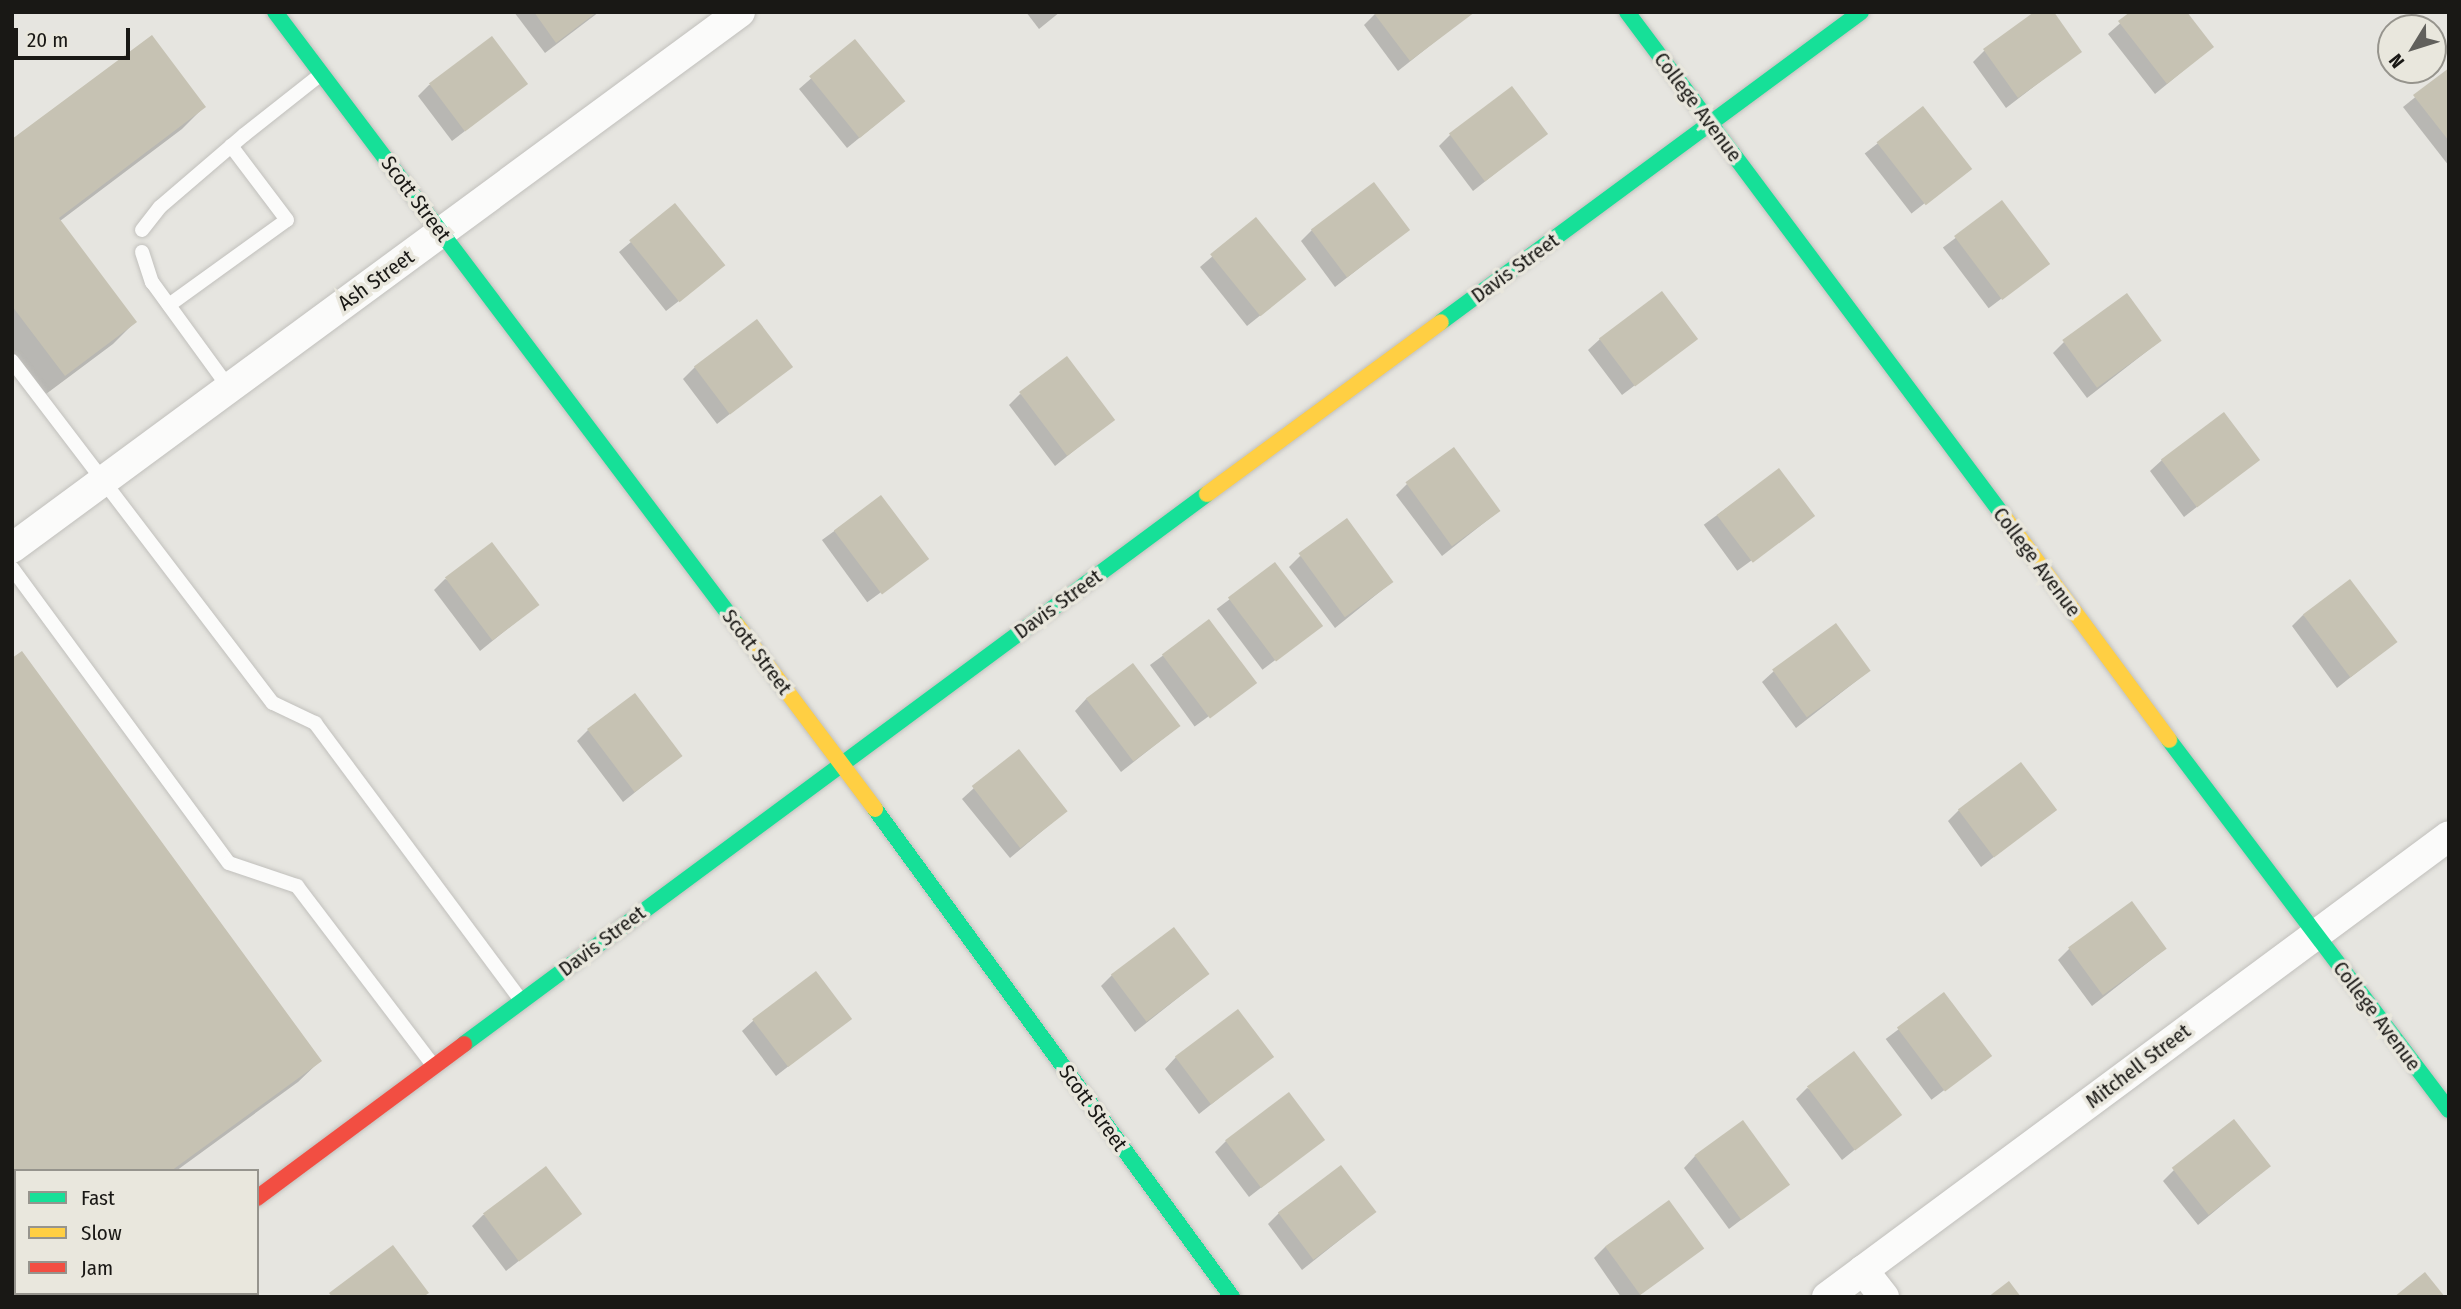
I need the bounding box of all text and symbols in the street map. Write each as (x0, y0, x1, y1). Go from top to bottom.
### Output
scale bar (18, 14, 133, 58)
north arrow (2377, 14, 2447, 84)
text: 20 m (27, 27, 68, 53)
street label: College Avenue (1649, 47, 1747, 167)
text: N (2384, 49, 2409, 73)
street label: Scott Street (376, 151, 456, 247)
street label: Davis Street (1466, 228, 1564, 308)
street label: Ash Street (333, 244, 419, 316)
street label: College Avenue (1988, 502, 2086, 622)
street label: Davis Street (1009, 564, 1107, 644)
street label: Scott Street (717, 604, 797, 700)
street label: Davis Street (554, 900, 650, 982)
street label: College Avenue (2328, 956, 2426, 1076)
street label: Mitchell Street (2081, 1018, 2195, 1114)
street label: Scott Street (1053, 1060, 1133, 1156)
legend (14, 1169, 259, 1295)
text: Fast (81, 1185, 115, 1211)
text: Slow (81, 1220, 122, 1246)
text: Jam (81, 1255, 113, 1281)

